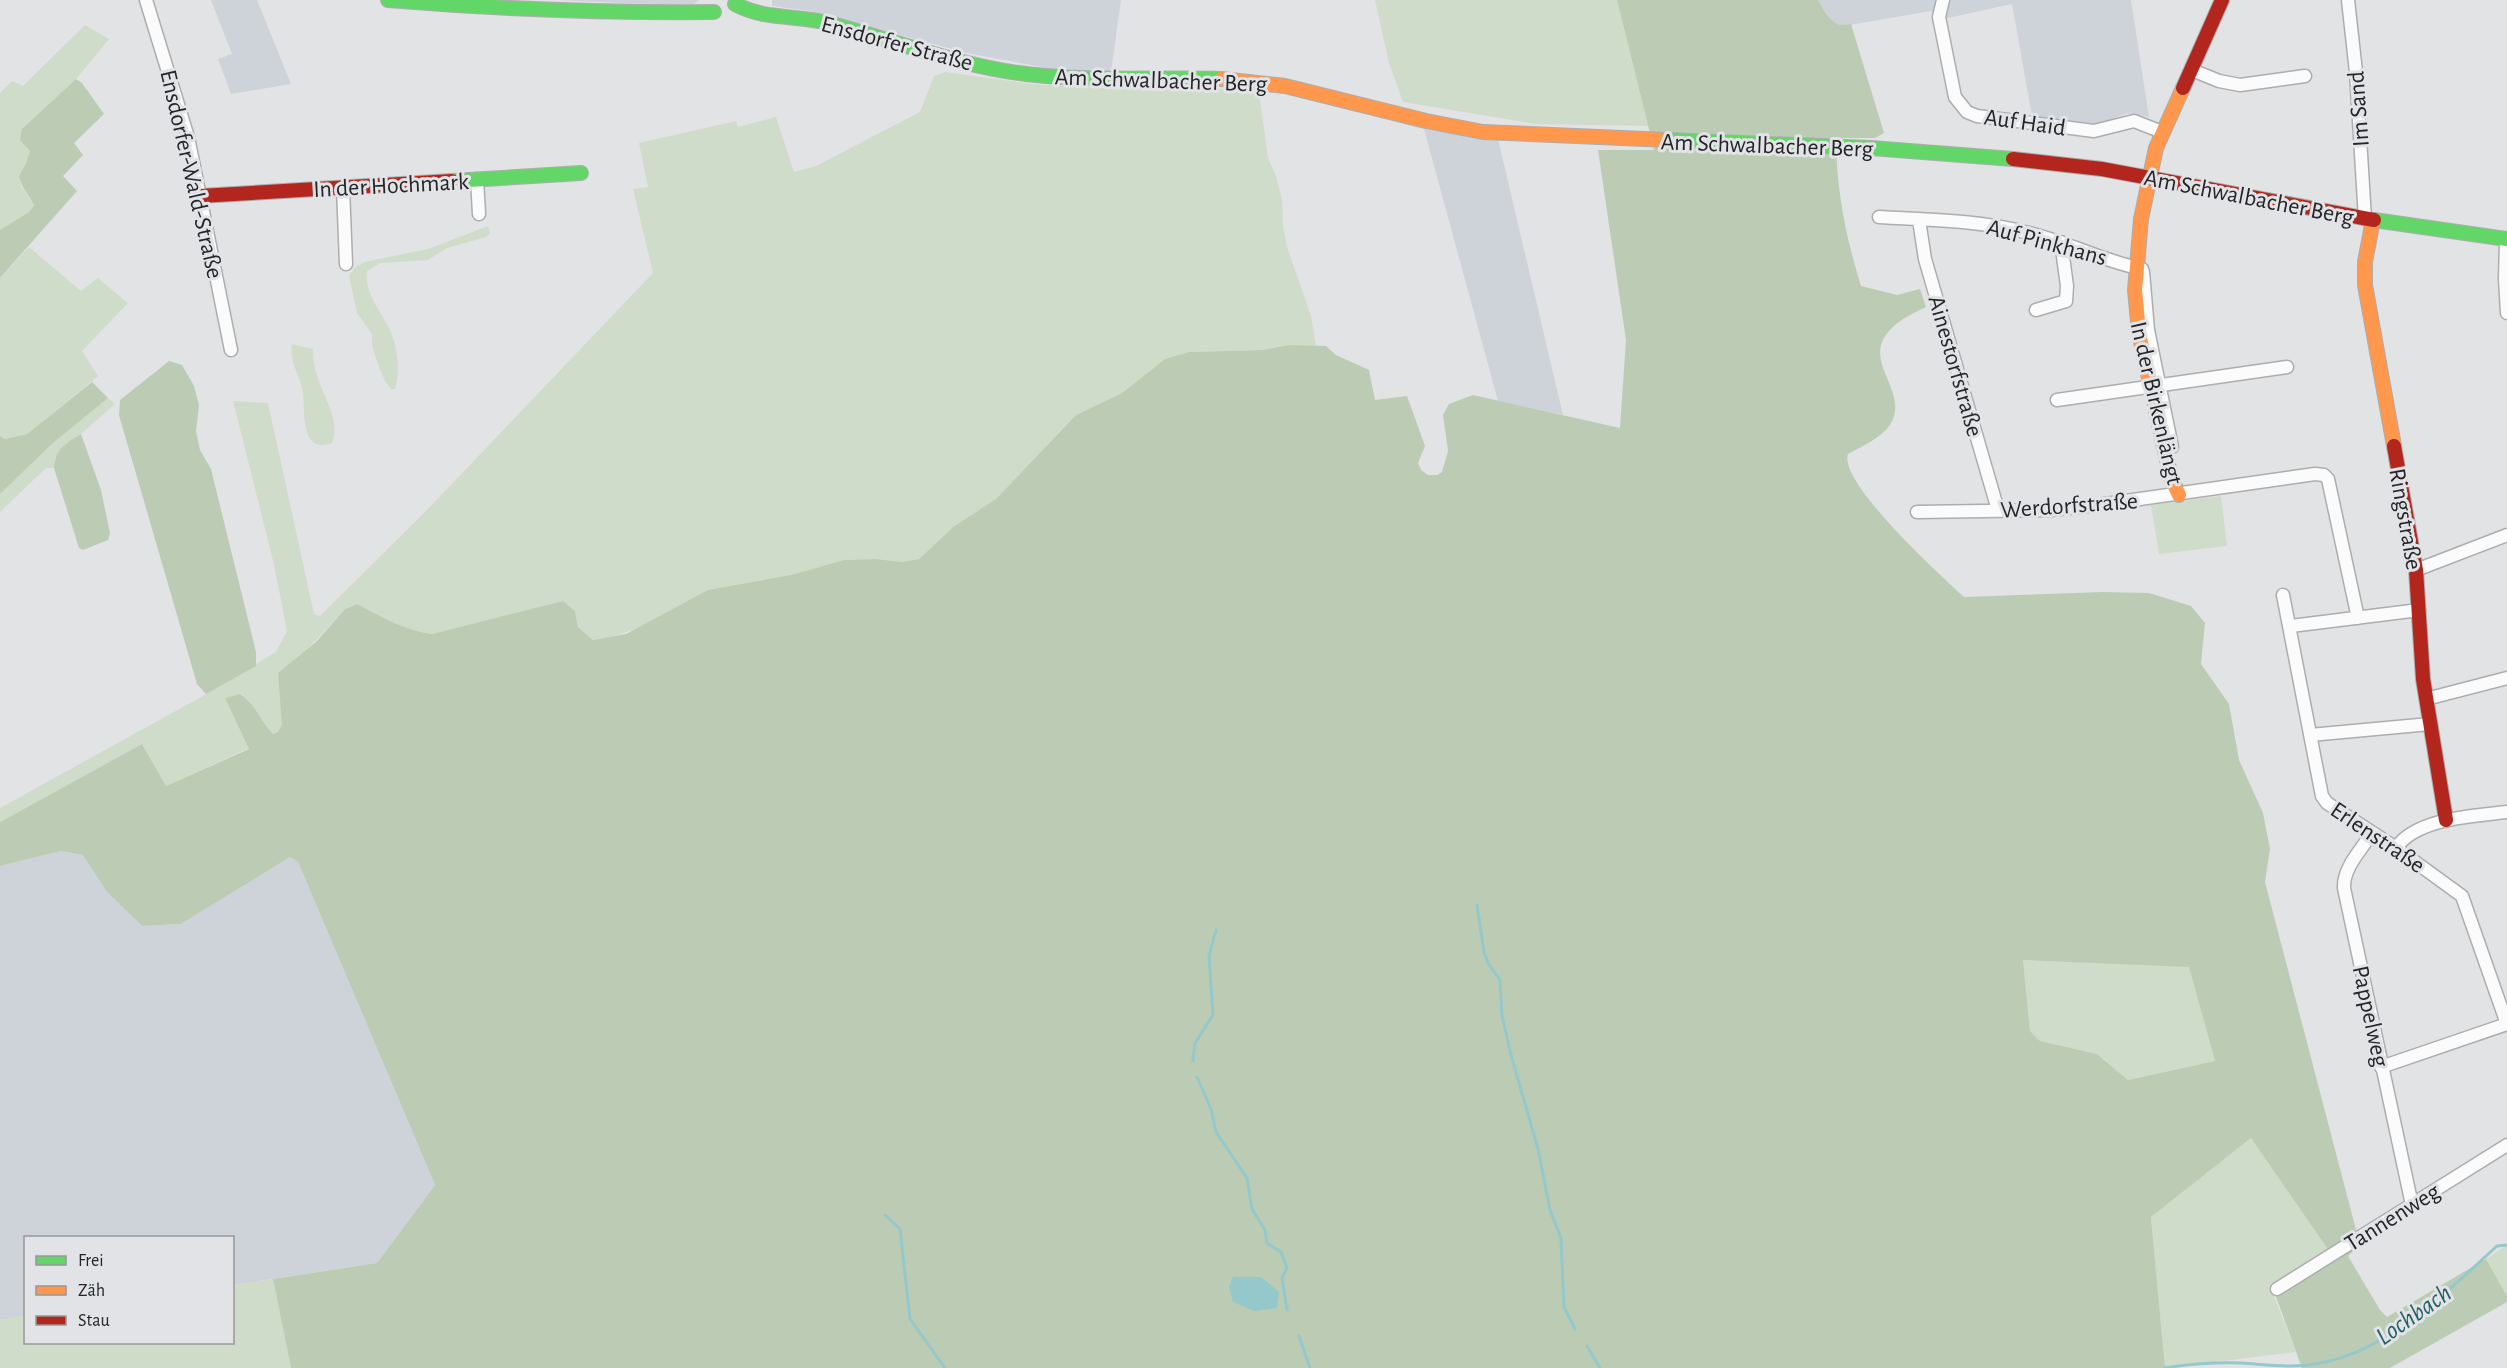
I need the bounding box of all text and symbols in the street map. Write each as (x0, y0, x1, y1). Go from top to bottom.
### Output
street label: Ensdorfer Straße (818, 12, 975, 76)
street label: Am Schwalbacher Berg (1054, 65, 1268, 97)
street label: Ensdorfer-Wald-Straße (155, 68, 227, 281)
street label: Im Sand (2344, 70, 2374, 148)
street label: Auf Haid (1983, 105, 2067, 141)
street label: Am Schwalbacher Berg (1660, 130, 1874, 162)
street label: Am Schwalbacher Berg (2142, 166, 2356, 230)
street label: In der Hochmark (313, 170, 469, 202)
street label: Auf Pinkhans (1984, 215, 2109, 270)
street label: Ainestorfstraße (1923, 293, 1987, 439)
street label: In der Birkenlängt (2126, 319, 2187, 487)
street label: Ringstraße (2384, 467, 2426, 572)
street label: Werdorfstraße (2000, 489, 2139, 523)
street label: Erlenstraße (2326, 798, 2429, 878)
street label: Pappelweg (2348, 963, 2392, 1069)
street label: Tannenweg (2341, 1179, 2444, 1256)
legend (24, 1236, 234, 1344)
text: Frei (78, 1252, 104, 1270)
water label: Lochbach (2371, 1280, 2456, 1350)
text: Zäh (78, 1282, 105, 1300)
text: Stau (78, 1312, 110, 1330)

